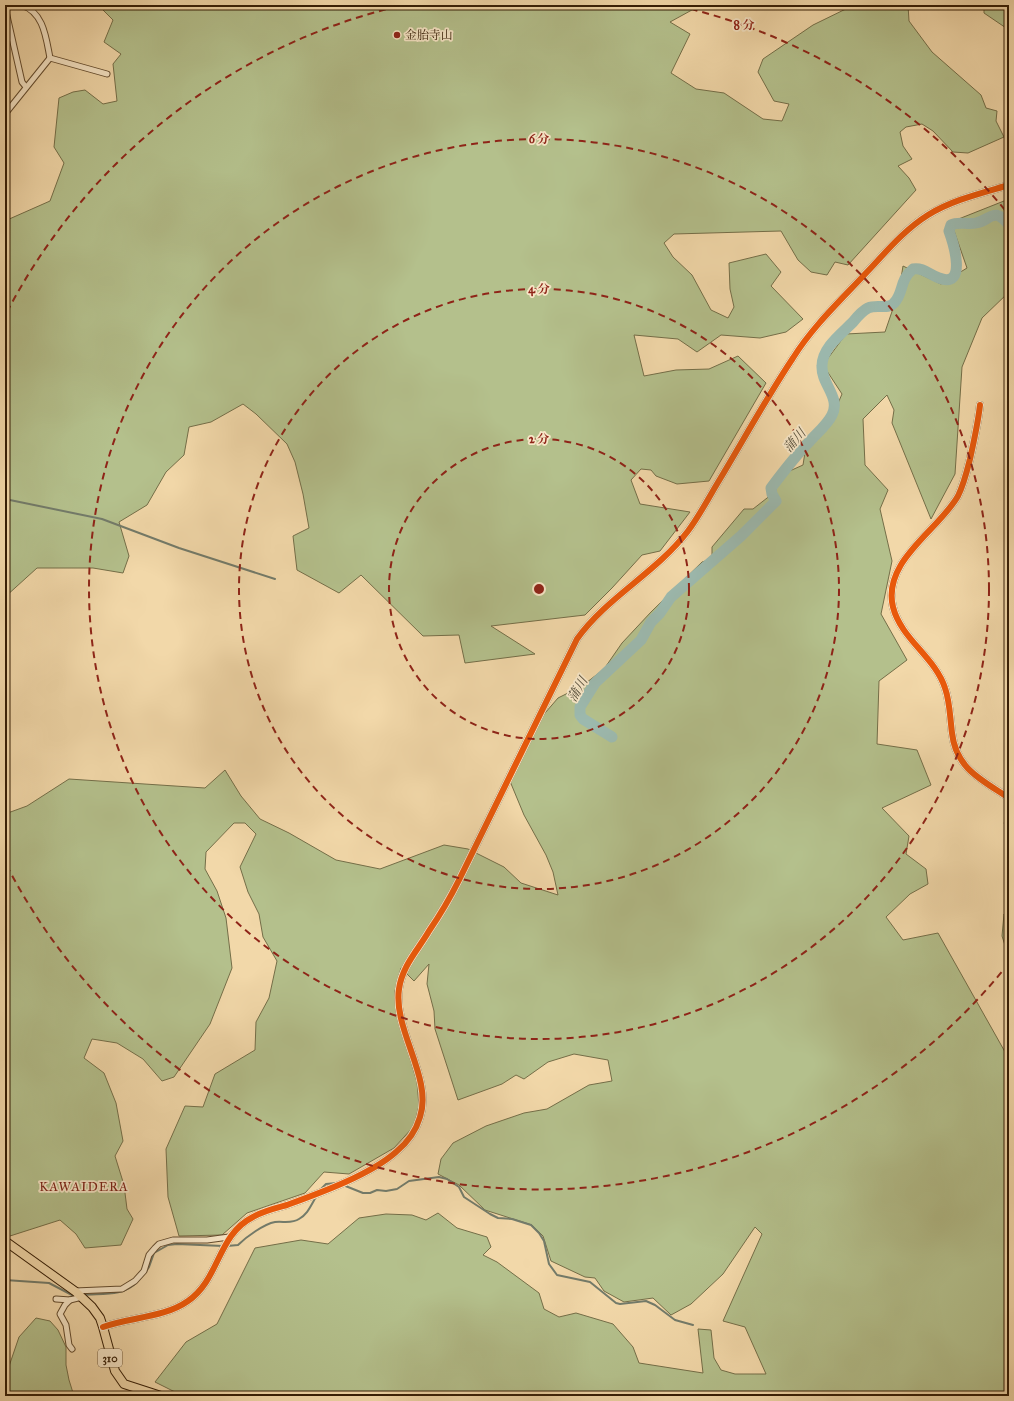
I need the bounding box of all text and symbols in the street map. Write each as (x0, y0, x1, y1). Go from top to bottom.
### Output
text: 8 分 (734, 18, 754, 32)
place label: 金胎寺山 (405, 28, 453, 42)
marker: 金胎寺山 (392, 30, 402, 40)
text: 6 分 (529, 132, 549, 146)
text: 4 分 (528, 282, 550, 297)
water label: 蒲川 (780, 424, 811, 456)
text: 2 分 (529, 432, 549, 446)
centre of rings (532, 582, 546, 596)
water label: 蒲川 (564, 673, 592, 705)
district label: KAWAIDERA (39, 1179, 129, 1195)
road number: 310 (98, 1349, 122, 1367)

